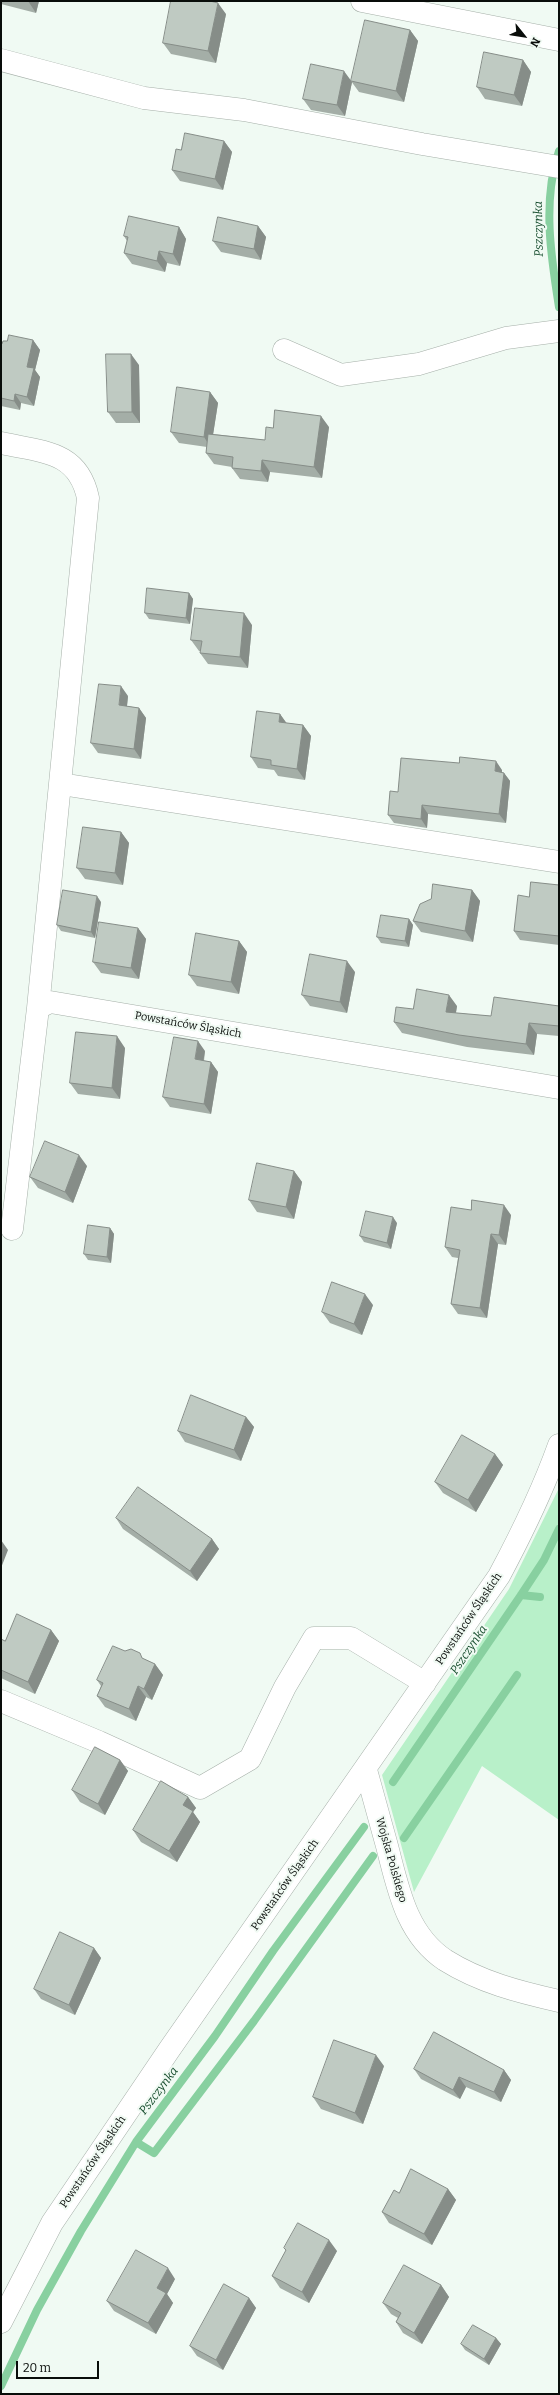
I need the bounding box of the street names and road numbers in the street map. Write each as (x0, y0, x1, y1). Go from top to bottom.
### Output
street label: Powstańców Śląskich (134, 1009, 242, 1041)
street label: Powstańców Śląskich (433, 1570, 505, 1668)
street label: Wojska Polskiego (373, 1816, 409, 1904)
street label: Powstańców Śląskich (249, 1837, 321, 1933)
street label: Powstańców Śląskich (57, 2113, 129, 2211)

